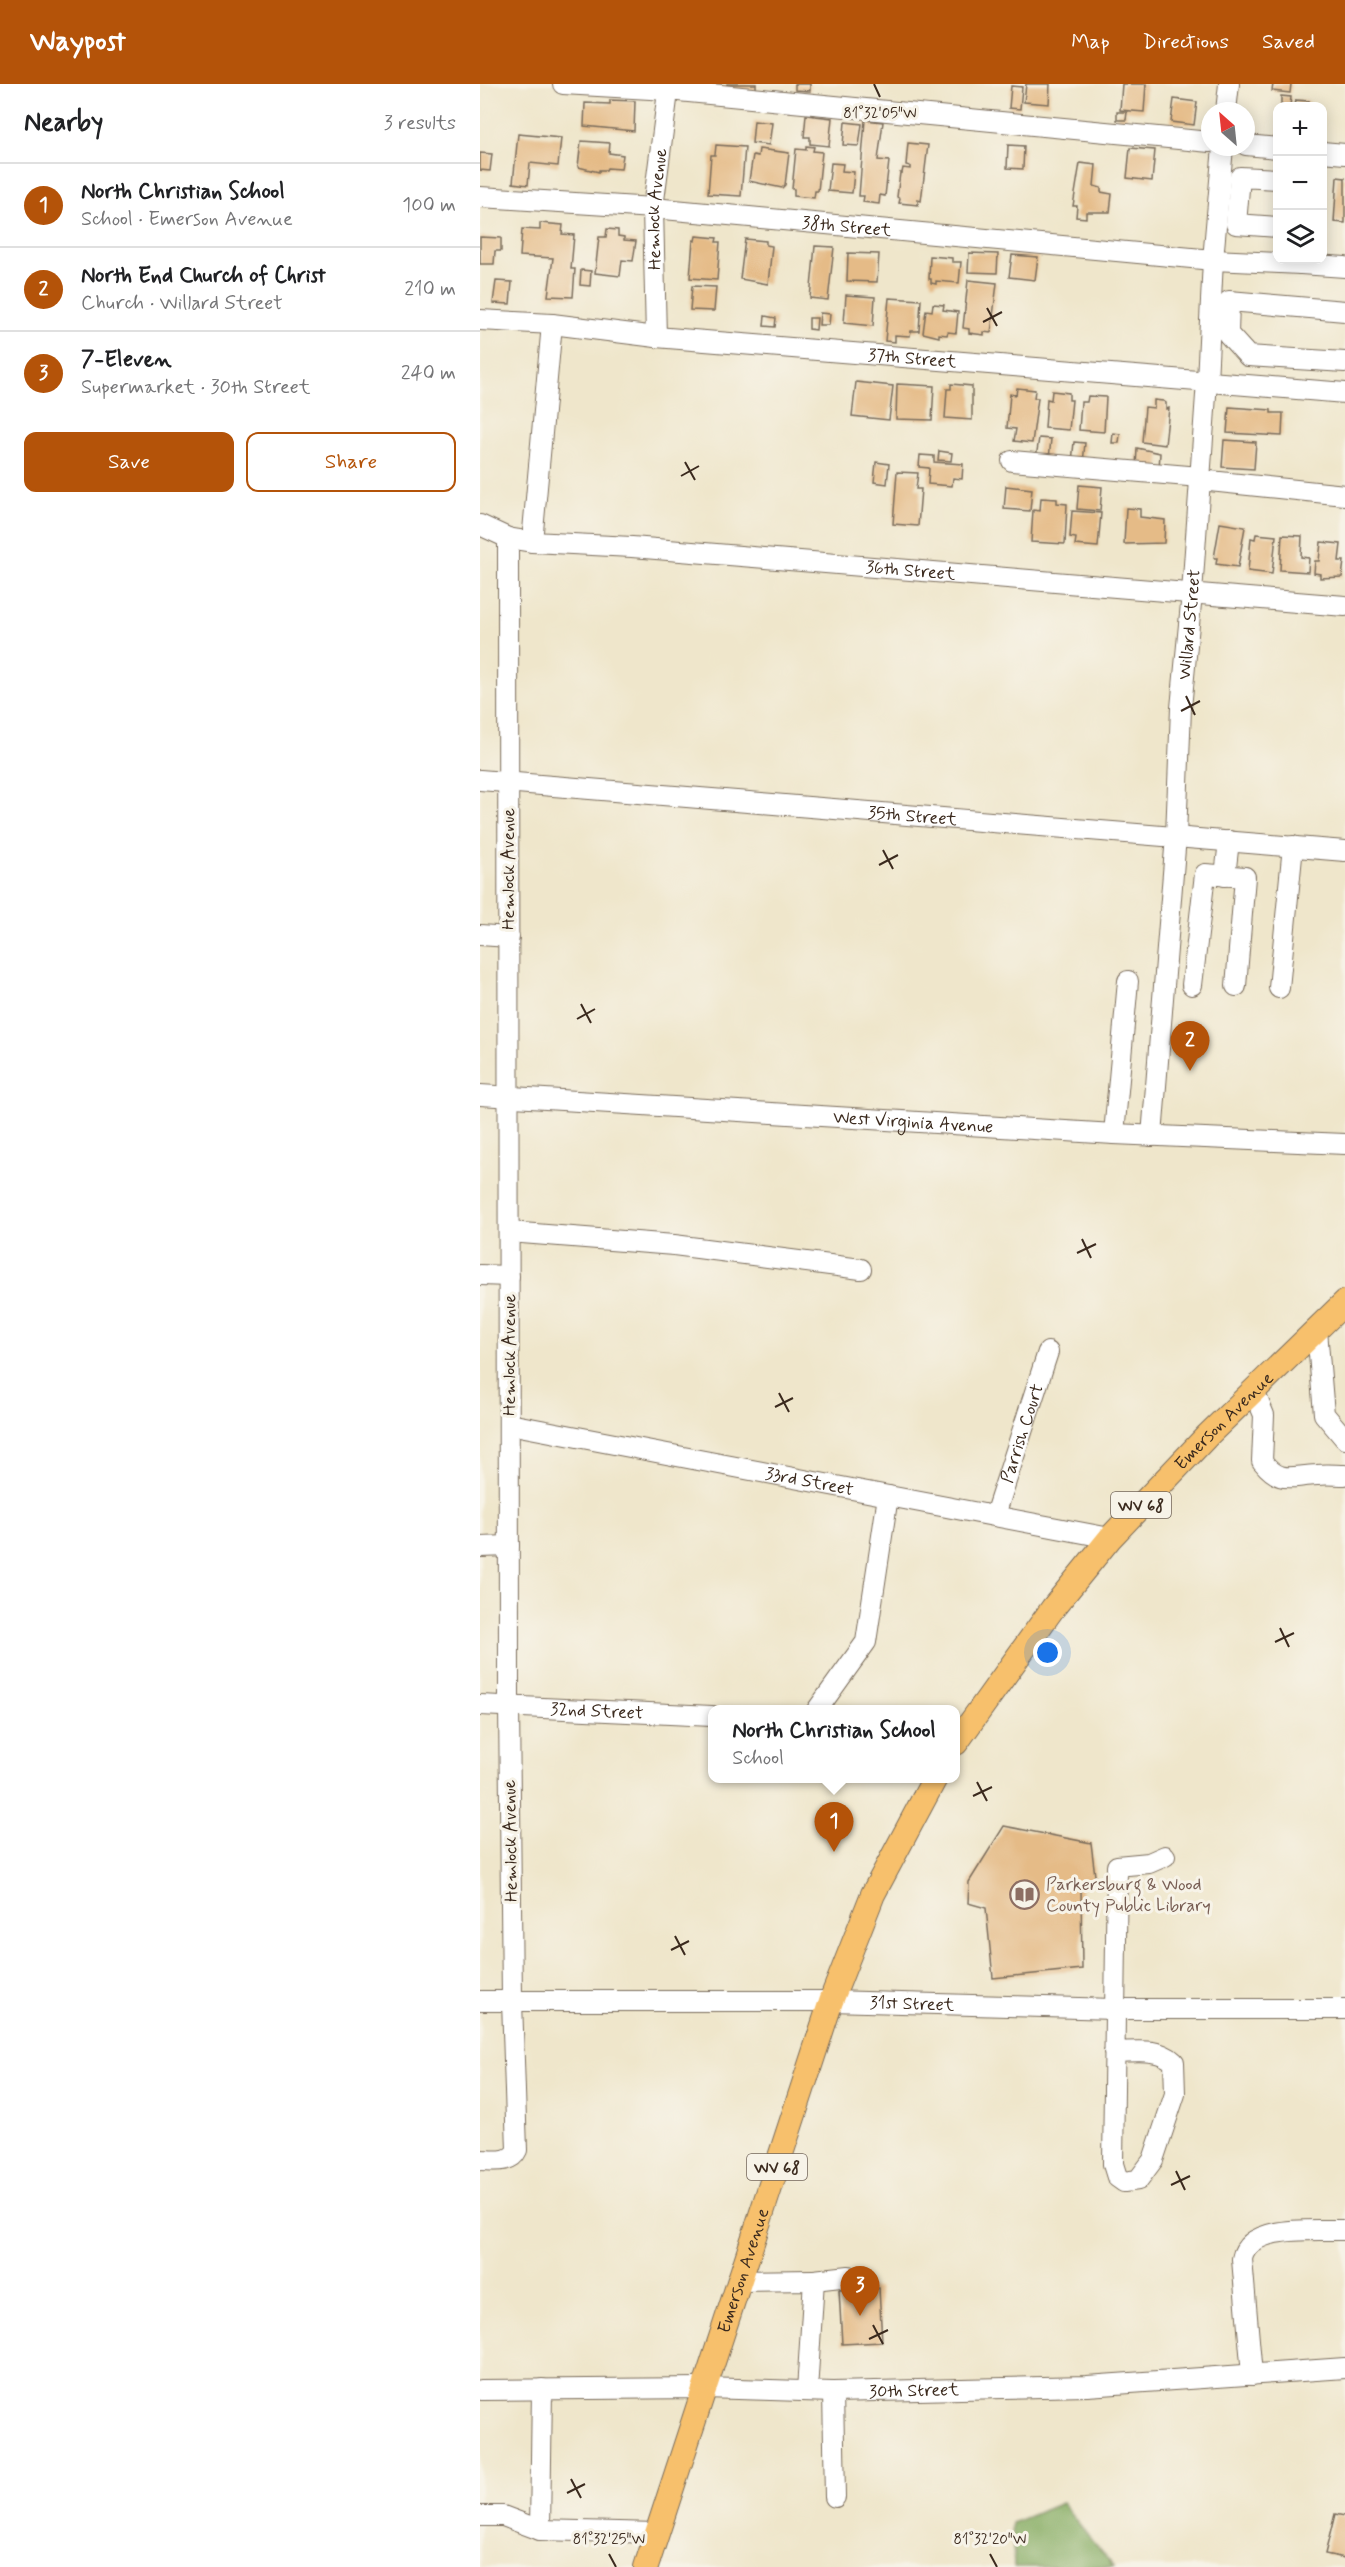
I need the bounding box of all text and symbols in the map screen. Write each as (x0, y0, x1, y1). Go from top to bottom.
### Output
text: Waypost (30, 24, 126, 61)
text: Map (1071, 28, 1110, 56)
text: Directions (1143, 28, 1229, 56)
text: Saved (1262, 28, 1315, 56)
north arrow (1201, 102, 1255, 156)
map controls (1273, 102, 1327, 264)
button: + (1273, 102, 1327, 156)
text: 81°32'05"W (843, 104, 917, 124)
text: Nearby (24, 106, 103, 140)
text: 3 results (384, 110, 456, 137)
street label: Hemlock Avenue (642, 147, 674, 270)
button: − (1273, 156, 1327, 210)
text: North Christian School (81, 178, 285, 206)
text: 1 (39, 192, 48, 219)
text: 100 m (402, 192, 456, 219)
text: School · Emerson Avenue (81, 206, 293, 233)
button: layers (1273, 210, 1327, 264)
street label: 38th Street (801, 211, 893, 243)
text: North End Church of Christ (81, 262, 326, 290)
text: 2 (39, 276, 48, 303)
text: 210 m (404, 276, 456, 303)
text: Church · Willard Street (81, 290, 283, 317)
street label: 37th Street (867, 343, 958, 374)
text: 7-Eleven (81, 346, 171, 374)
text: 3 (39, 360, 48, 387)
text: 240 m (401, 360, 456, 387)
text: Supermarket · 30th Street (81, 374, 311, 401)
button: Save (24, 432, 234, 492)
button: Share (246, 432, 456, 492)
street label: 36th Street (865, 555, 957, 587)
street label: Willard Street (1173, 568, 1207, 681)
street label: 35th Street (867, 801, 958, 832)
street label: Hemlock Avenue (497, 808, 521, 930)
pin: 2 (1170, 1022, 1210, 1071)
street label: West Virginia Avenue (832, 1106, 994, 1140)
street label: Hemlock Avenue (498, 1294, 522, 1416)
street label: Emerson Avenue (1170, 1367, 1279, 1476)
street label: Parrish Court (995, 1381, 1050, 1486)
street label: 33rd Street (763, 1462, 856, 1502)
road number: WV 68 (1111, 1492, 1171, 1518)
your location (1033, 1638, 1062, 1667)
street label: 32nd Street (550, 1697, 644, 1726)
popup (708, 1705, 960, 1783)
text: North Christian School (732, 1717, 936, 1745)
text: School (732, 1745, 784, 1772)
street label: Hemlock Avenue (498, 1780, 524, 1902)
pin: 1 (814, 1802, 854, 1852)
place label: Parkersburg & Wood County Public Library (1046, 1873, 1211, 1918)
library icon: Parkersburg & Wood County Public Library (1009, 1878, 1041, 1910)
street label: 31st Street (869, 1991, 955, 2017)
road number: WV 68 (747, 2154, 807, 2180)
street label: Emerson Avenue (712, 2205, 776, 2336)
pin: 3 (840, 2266, 880, 2316)
street label: 30th Street (869, 2378, 960, 2404)
text: 81°32'25"W (573, 2530, 645, 2550)
text: 81°32'20"W (954, 2530, 1026, 2550)

